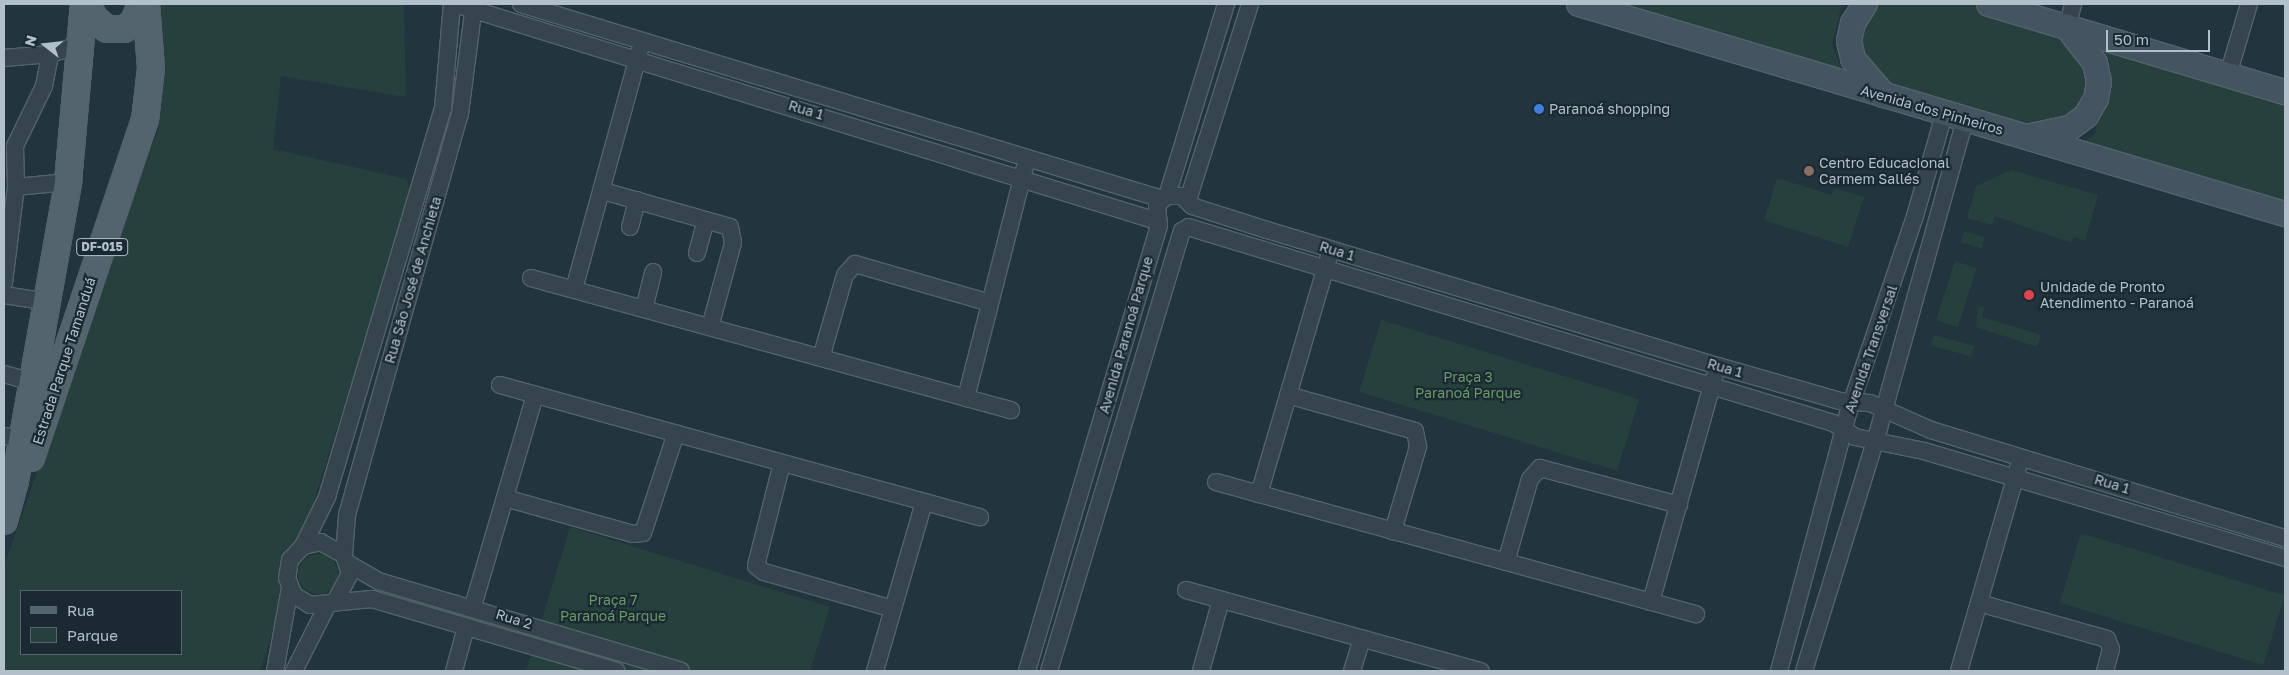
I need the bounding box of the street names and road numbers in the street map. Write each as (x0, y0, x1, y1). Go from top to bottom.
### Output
street label: Avenida dos Pinheiros (1859, 82, 2005, 138)
street label: Rua 1 (786, 97, 826, 123)
street label: Rua São José de Anchieta (381, 195, 445, 365)
road number: DF-015 (76, 238, 128, 256)
street label: Rua 1 (1317, 238, 1357, 264)
street label: Avenida Paranoá Parque (1096, 255, 1156, 415)
street label: Estrada Parque Tamanduá (29, 275, 99, 447)
street label: Avenida Transversal (1841, 283, 1901, 415)
street label: Rua 1 (1705, 355, 1745, 381)
street label: Rua 1 (2092, 471, 2132, 497)
street label: Rua 2 (494, 606, 534, 632)

